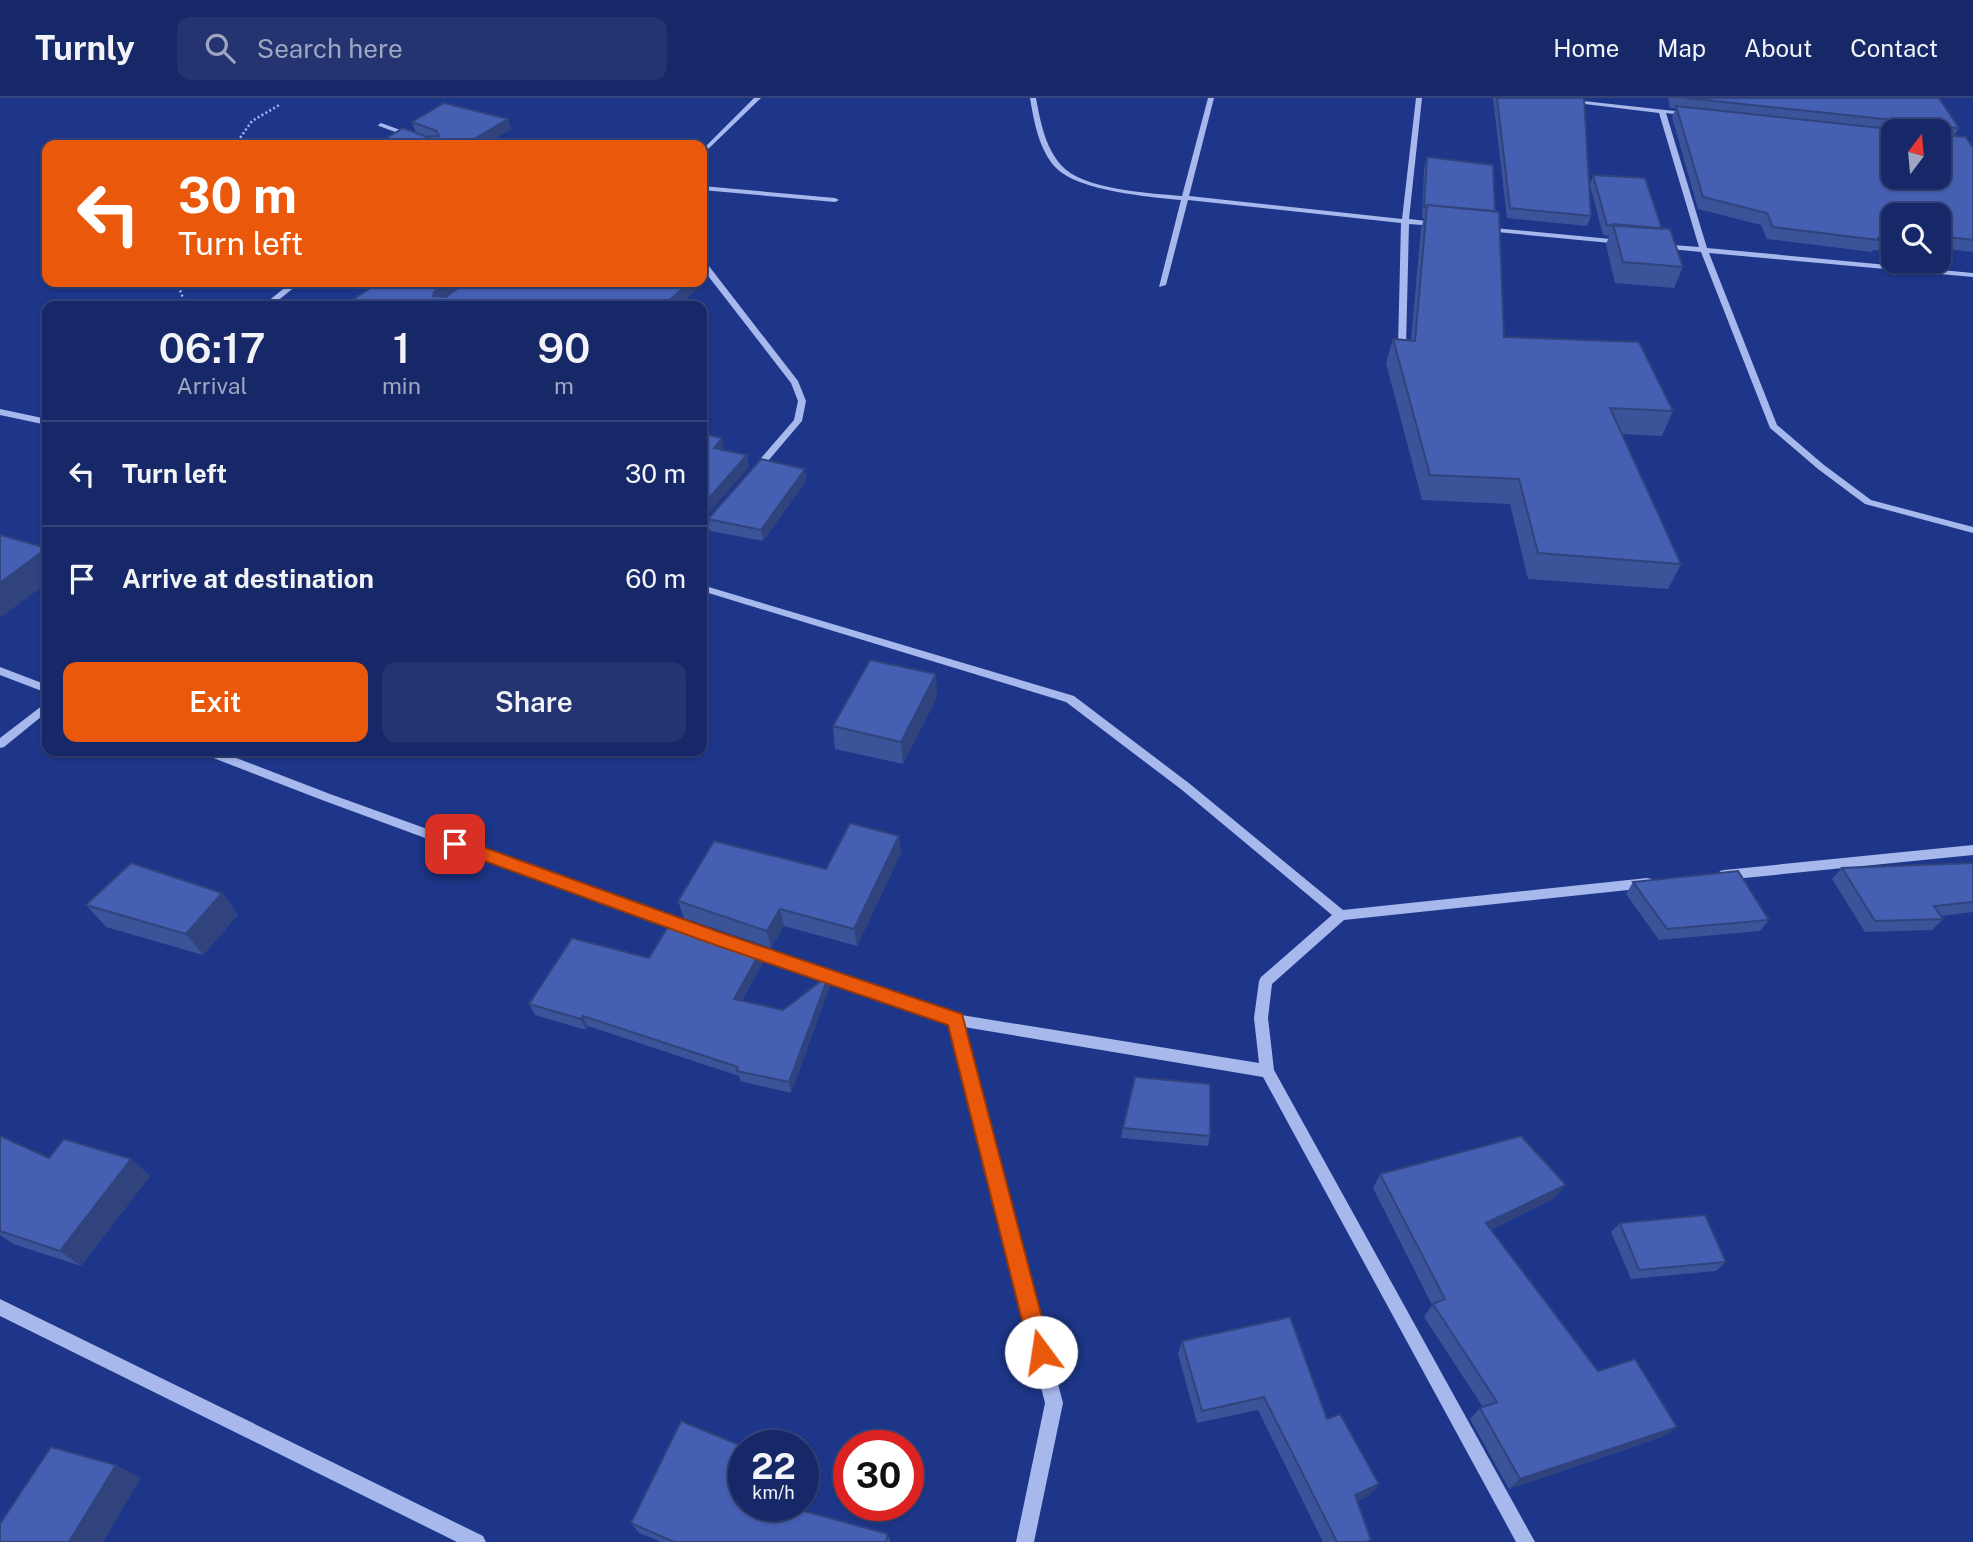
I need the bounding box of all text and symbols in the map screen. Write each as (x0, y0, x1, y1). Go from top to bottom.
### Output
search box (177, 17, 667, 80)
text: Turnly (35, 29, 135, 67)
icon: search (201, 29, 239, 67)
text: Search here (257, 33, 403, 64)
text: Home (1553, 34, 1619, 62)
text: Map (1657, 34, 1706, 62)
text: About (1744, 34, 1812, 62)
text: Contact (1850, 34, 1938, 62)
north arrow (1881, 119, 1951, 189)
map controls (1881, 119, 1951, 273)
text: 30 m (178, 166, 297, 224)
icon: left (63, 168, 154, 259)
button: search (1881, 203, 1951, 273)
text: Turn left (178, 225, 303, 262)
text: 06:17 (158, 323, 266, 372)
text: 1 (393, 323, 410, 372)
text: 90 (537, 323, 591, 372)
text: Arrival (176, 372, 247, 399)
text: min (382, 372, 421, 399)
text: m (554, 372, 574, 399)
icon: left (63, 455, 101, 493)
text: Turn left (122, 458, 227, 489)
text: 30 m (625, 458, 686, 489)
icon: arrive (63, 560, 101, 598)
text: Arrive at destination (122, 563, 374, 594)
text: 60 m (625, 563, 686, 594)
button: Exit (63, 662, 368, 742)
button: Share (382, 662, 686, 742)
pin (425, 814, 485, 874)
icon: arrive (436, 825, 474, 863)
position arrow (1004, 1315, 1078, 1389)
speed limit sign: 30 (833, 1430, 924, 1521)
text: 22 (751, 1446, 796, 1487)
text: km/h (752, 1482, 795, 1503)

